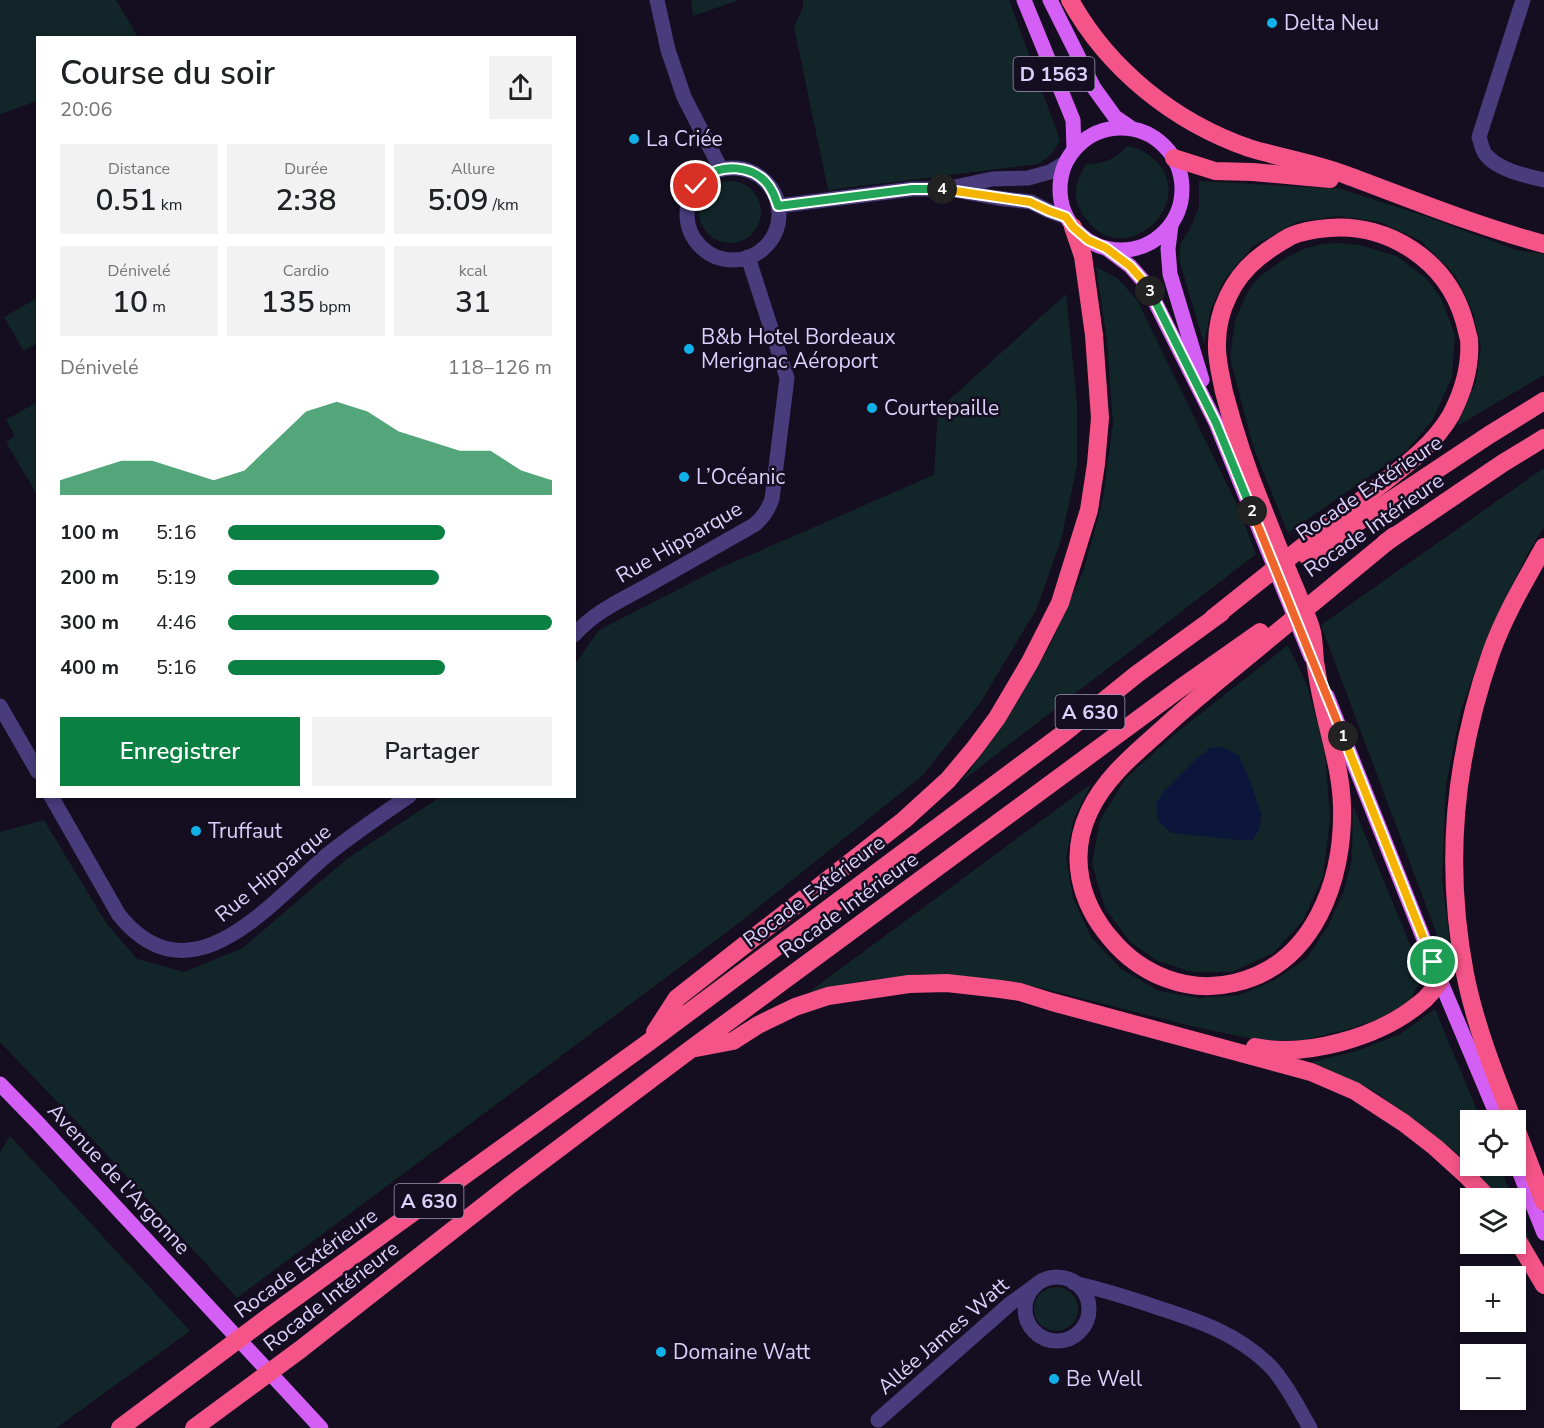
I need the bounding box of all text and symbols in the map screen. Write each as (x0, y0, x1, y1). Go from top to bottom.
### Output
place label: Delta Neu (1284, 9, 1379, 37)
marker: Delta Neu (1265, 16, 1279, 30)
text: Course du soir (60, 51, 275, 96)
button: share (489, 56, 552, 119)
road number: D 1563 (1014, 57, 1094, 91)
text: 20:06 (60, 96, 113, 123)
place label: La Criée (646, 125, 723, 153)
marker: La Criée (627, 132, 641, 146)
text: Distance (108, 158, 170, 180)
text: Durée (284, 158, 328, 180)
text: Allure (451, 158, 495, 180)
pin (670, 160, 721, 211)
icon: check (679, 169, 712, 202)
pin: 4 (927, 174, 957, 204)
text: 4 (937, 178, 947, 200)
text: 0.51 (96, 180, 157, 221)
text: 2:38 (275, 180, 337, 221)
text: 5:09 (427, 180, 488, 221)
text: km (157, 194, 182, 216)
text: /km (488, 194, 519, 216)
text: Dénivelé (108, 260, 171, 282)
text: Cardio (283, 260, 329, 282)
text: kcal (459, 260, 487, 282)
pin: 3 (1135, 276, 1165, 306)
text: 3 (1145, 280, 1155, 302)
text: 10 (112, 282, 148, 323)
text: 135 (261, 282, 315, 323)
text: 31 (455, 282, 491, 323)
text: m (148, 296, 166, 318)
text: bpm (315, 296, 351, 318)
place label: B&b Hotel Bordeaux Merignac Aéroport (701, 323, 896, 375)
marker: B&b Hotel Bordeaux Merignac Aéroport (682, 342, 696, 356)
text: Dénivelé (60, 354, 139, 381)
text: 118–126 m (448, 354, 552, 381)
place label: Courtepaille (884, 394, 999, 422)
marker: Courtepaille (865, 401, 879, 415)
street label: Rocade Extérieure (1290, 429, 1448, 547)
place label: L’Océanic (696, 463, 785, 491)
street label: Rocade Intérieure (1299, 466, 1449, 584)
marker: L’Océanic (677, 470, 691, 484)
street label: Rue Hipparque (611, 495, 747, 589)
pin: 2 (1237, 496, 1267, 526)
text: 2 (1247, 500, 1257, 522)
text: 100 m (60, 519, 119, 546)
text: 5:16 (156, 519, 197, 546)
text: 200 m (60, 564, 119, 591)
text: 5:19 (156, 564, 197, 591)
text: 300 m (60, 609, 119, 636)
text: 4:46 (156, 609, 197, 636)
text: 400 m (60, 654, 119, 681)
text: 5:16 (156, 654, 197, 681)
road number: A 630 (1056, 695, 1124, 729)
button: Enregistrer (60, 717, 300, 786)
button: Partager (312, 717, 552, 786)
pin: 1 (1328, 721, 1358, 751)
text: 1 (1338, 725, 1348, 747)
place label: Truffaut (208, 817, 283, 845)
street label: Rue Hipparque (209, 818, 337, 928)
marker: Truffaut (189, 824, 203, 838)
street label: Rocade Extérieure (737, 828, 891, 954)
street label: Rocade Intérieure (774, 845, 924, 965)
pin (1407, 936, 1458, 987)
icon: arrive (1416, 945, 1449, 978)
street label: Avenue de l'Argonne (41, 1097, 197, 1261)
map controls (1460, 1110, 1526, 1410)
button: locate (1460, 1110, 1526, 1176)
road number: A 630 (394, 1184, 464, 1218)
button: layers (1460, 1188, 1526, 1254)
street label: Rocade Extérieure (229, 1202, 383, 1324)
street label: Rocade Intérieure (257, 1234, 405, 1358)
button: + (1460, 1266, 1526, 1332)
street label: Allée James Watt (871, 1271, 1015, 1401)
place label: Domaine Watt (673, 1338, 811, 1366)
button: − (1460, 1344, 1526, 1410)
marker: Domaine Watt (654, 1345, 668, 1359)
place label: Be Well (1066, 1365, 1143, 1393)
marker: Be Well (1047, 1372, 1061, 1386)

